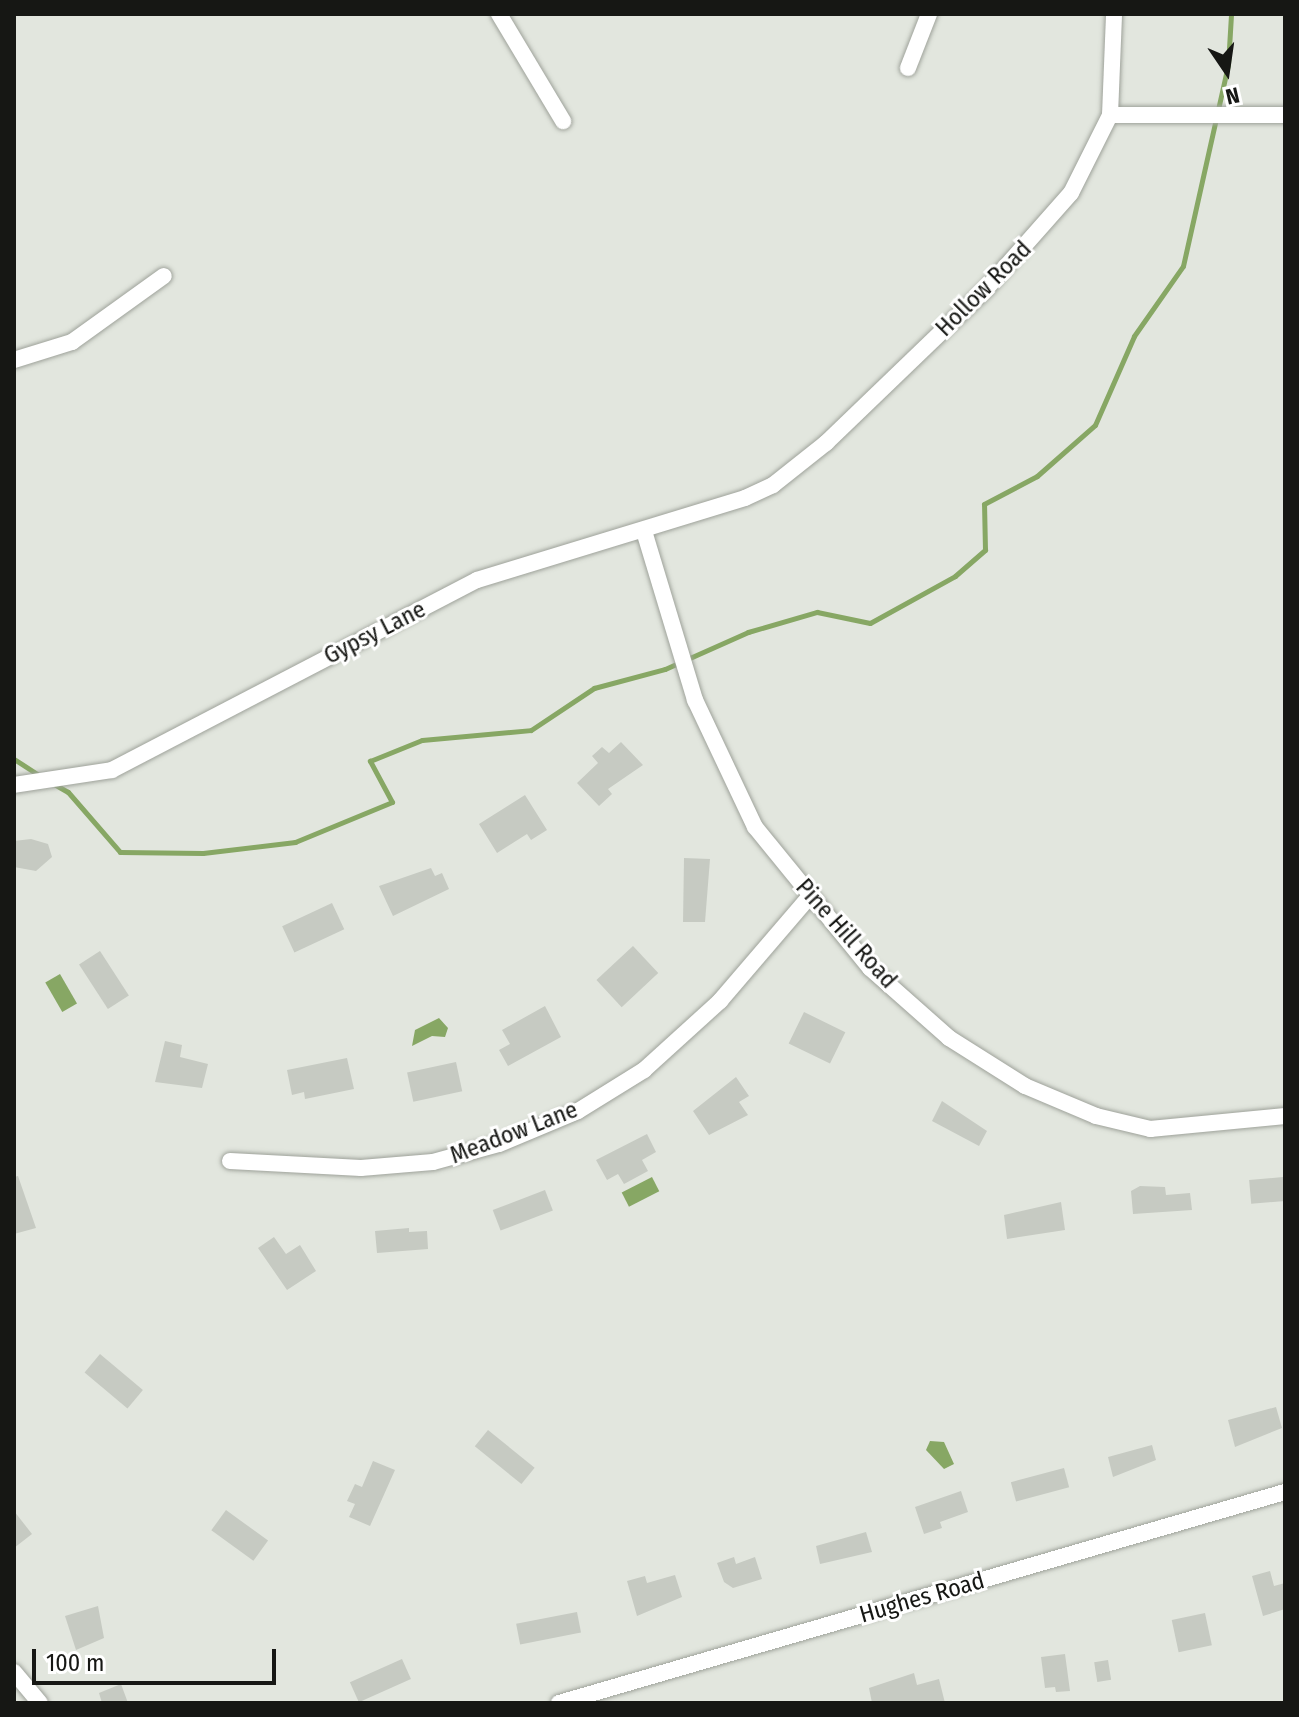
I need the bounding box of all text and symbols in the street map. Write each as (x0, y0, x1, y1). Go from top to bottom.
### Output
north arrow (1187, 32, 1267, 112)
text: N (1223, 81, 1242, 111)
street label: Hollow Road (930, 235, 1038, 343)
street label: Gypsy Lane (319, 595, 431, 671)
street label: Pine Hill Road (789, 873, 903, 995)
street label: Meadow Lane (446, 1096, 582, 1170)
street label: Hughes Road (856, 1566, 988, 1630)
scale bar (36, 1633, 280, 1683)
text: 100 m (46, 1649, 104, 1677)

